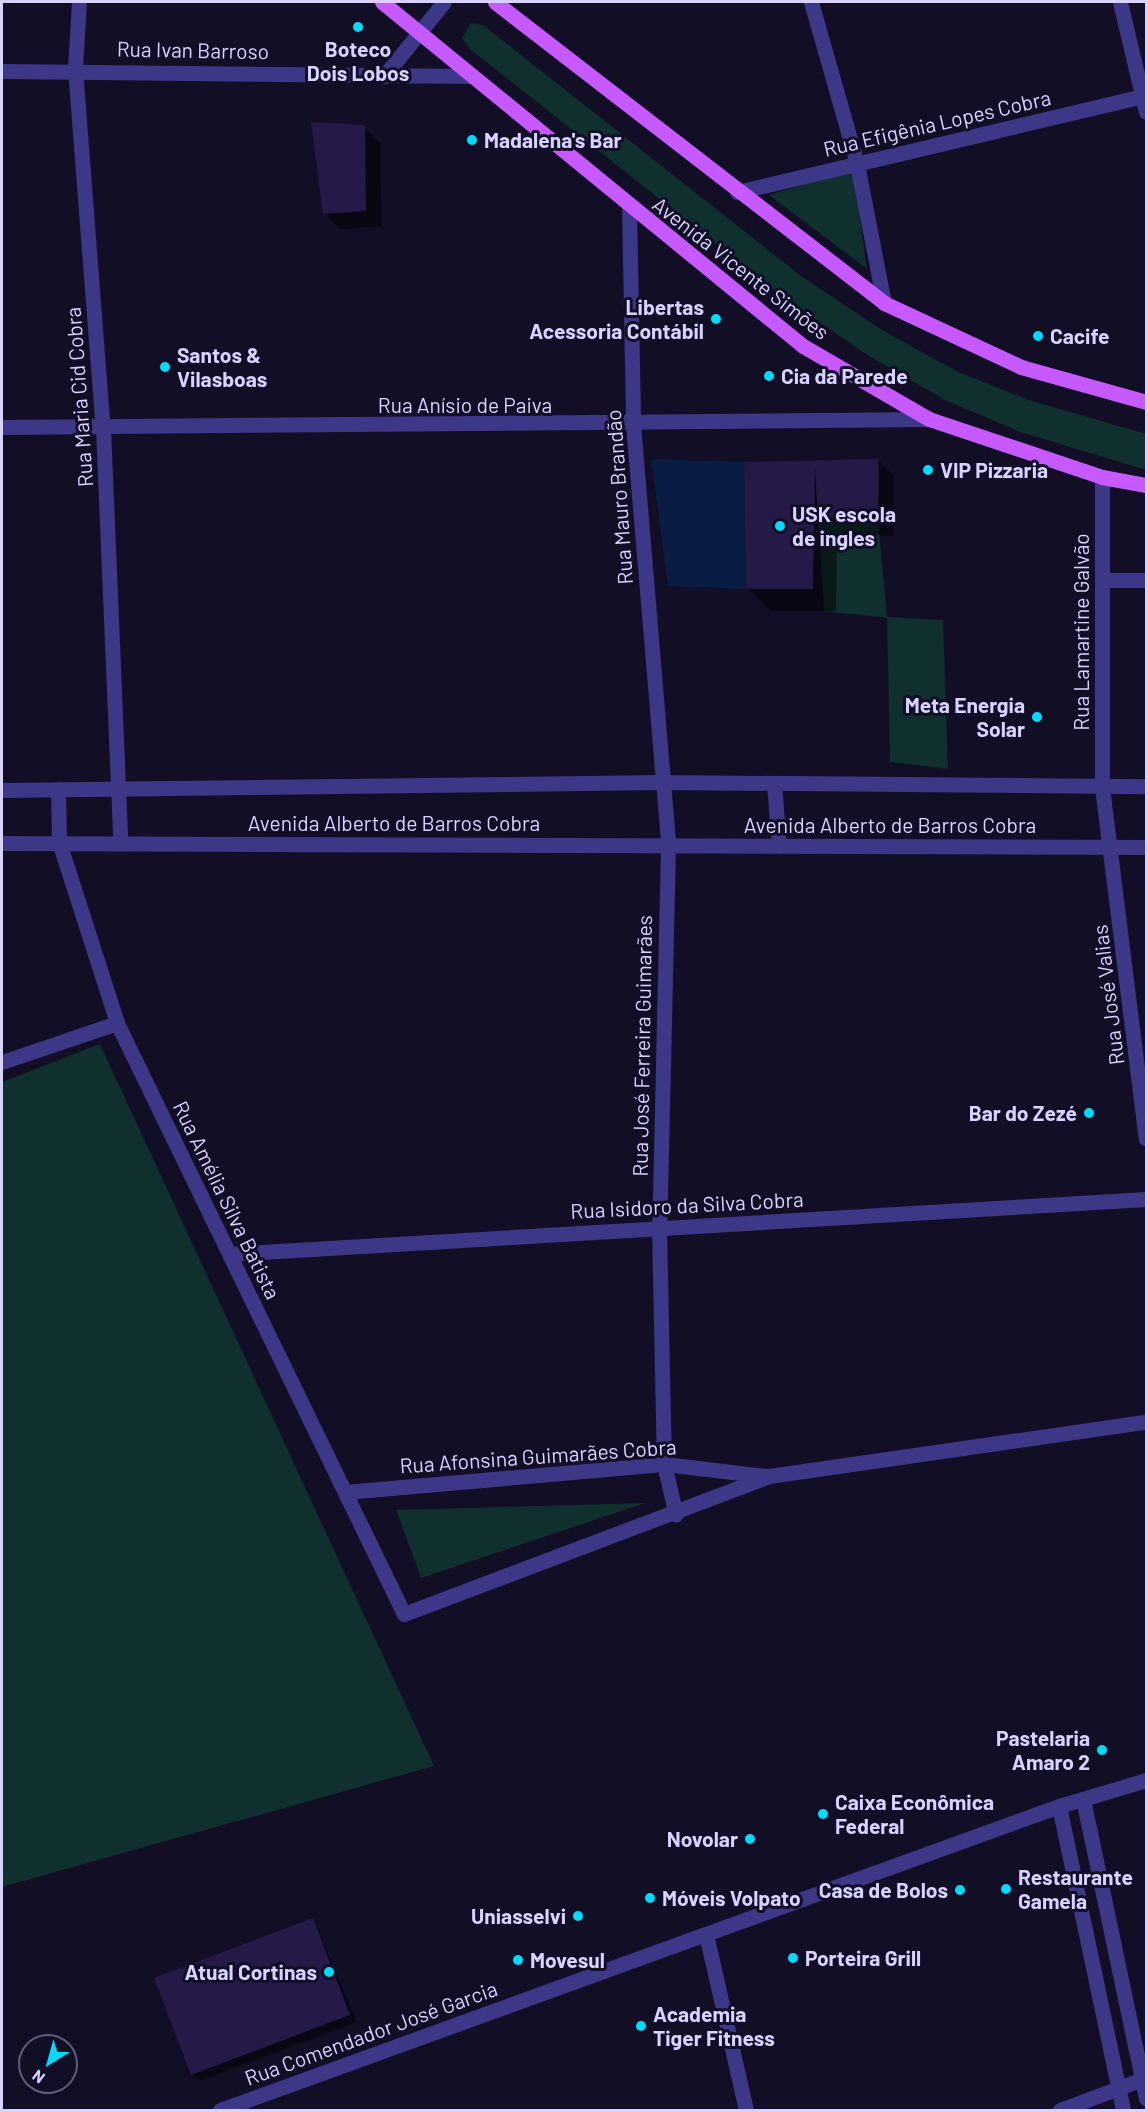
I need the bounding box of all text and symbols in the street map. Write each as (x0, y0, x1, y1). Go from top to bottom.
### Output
marker: Boteco Dois Lobos (351, 20, 365, 34)
street label: Rua Ivan Barroso (117, 36, 269, 64)
place label: Boteco Dois Lobos (307, 36, 409, 86)
street label: Rua Efigênia Lopes Cobra (821, 85, 1053, 161)
place label: Madalena's Bar (484, 127, 622, 153)
marker: Madalena's Bar (465, 133, 479, 147)
street label: Avenida Vicente Simões (648, 191, 834, 345)
place label: Libertas Acessoria Contábil (529, 294, 704, 344)
street label: Rua Maria Cid Cobra (60, 306, 98, 488)
marker: Libertas Acessoria Contábil (709, 312, 723, 326)
place label: Cacife (1050, 323, 1109, 349)
marker: Cacife (1031, 329, 1045, 343)
place label: Santos & Vilasboas (177, 342, 267, 392)
marker: Santos & Vilasboas (158, 360, 172, 374)
place label: Cia da Parede (781, 363, 908, 389)
marker: Cia da Parede (762, 369, 776, 383)
street label: Rua Anísio de Paiva (378, 392, 552, 418)
street label: Rua Mauro Brandão (600, 409, 638, 585)
place label: VIP Pizzaria (940, 457, 1048, 483)
marker: VIP Pizzaria (921, 463, 935, 477)
place label: USK escola de ingles (792, 501, 896, 551)
marker: USK escola de ingles (773, 519, 787, 533)
street label: Rua Lamartine Galvão (1068, 533, 1094, 731)
place label: Meta Energia Solar (905, 692, 1025, 742)
marker: Meta Energia Solar (1030, 710, 1044, 724)
street label: Avenida Alberto de Barros Cobra (248, 810, 540, 836)
street label: Avenida Alberto de Barros Cobra (744, 812, 1036, 838)
street label: Rua José Ferreira Guimarães (627, 915, 657, 1177)
street label: Rua José Valias (1087, 923, 1129, 1067)
street label: Rua Amélia Silva Batista (168, 1097, 286, 1303)
place label: Bar do Zezé (969, 1100, 1077, 1126)
marker: Bar do Zezé (1082, 1106, 1096, 1120)
street label: Rua Isidoro da Silva Cobra (570, 1186, 804, 1224)
street label: Rua Afonsina Guimarães Cobra (399, 1434, 677, 1478)
place label: Pastelaria Amaro 2 (996, 1725, 1090, 1775)
marker: Pastelaria Amaro 2 (1095, 1743, 1109, 1757)
place label: Caixa Econômica Federal (835, 1789, 994, 1839)
marker: Caixa Econômica Federal (816, 1807, 830, 1821)
place label: Novolar (667, 1826, 738, 1852)
marker: Novolar (743, 1832, 757, 1846)
place label: Restaurante Gamela (1018, 1864, 1133, 1914)
place label: Casa de Bolos (819, 1877, 948, 1903)
marker: Restaurante Gamela (999, 1882, 1013, 1896)
marker: Casa de Bolos (953, 1883, 967, 1897)
place label: Móveis Volpato (662, 1885, 801, 1911)
marker: Móveis Volpato (643, 1891, 657, 1905)
place label: Uniasselvi (471, 1903, 566, 1929)
marker: Uniasselvi (571, 1909, 585, 1923)
place label: Porteira Grill (805, 1945, 921, 1971)
place label: Movesul (530, 1947, 605, 1973)
marker: Porteira Grill (786, 1951, 800, 1965)
marker: Movesul (511, 1953, 525, 1967)
place label: Atual Cortinas (185, 1959, 317, 1985)
marker: Atual Cortinas (322, 1965, 336, 1979)
street label: Rua Comendador José Garcia (241, 1976, 501, 2090)
place label: Academia Tiger Fitness (653, 2001, 775, 2051)
marker: Academia Tiger Fitness (634, 2019, 648, 2033)
north arrow (18, 2034, 78, 2094)
text: N (28, 2066, 48, 2088)

